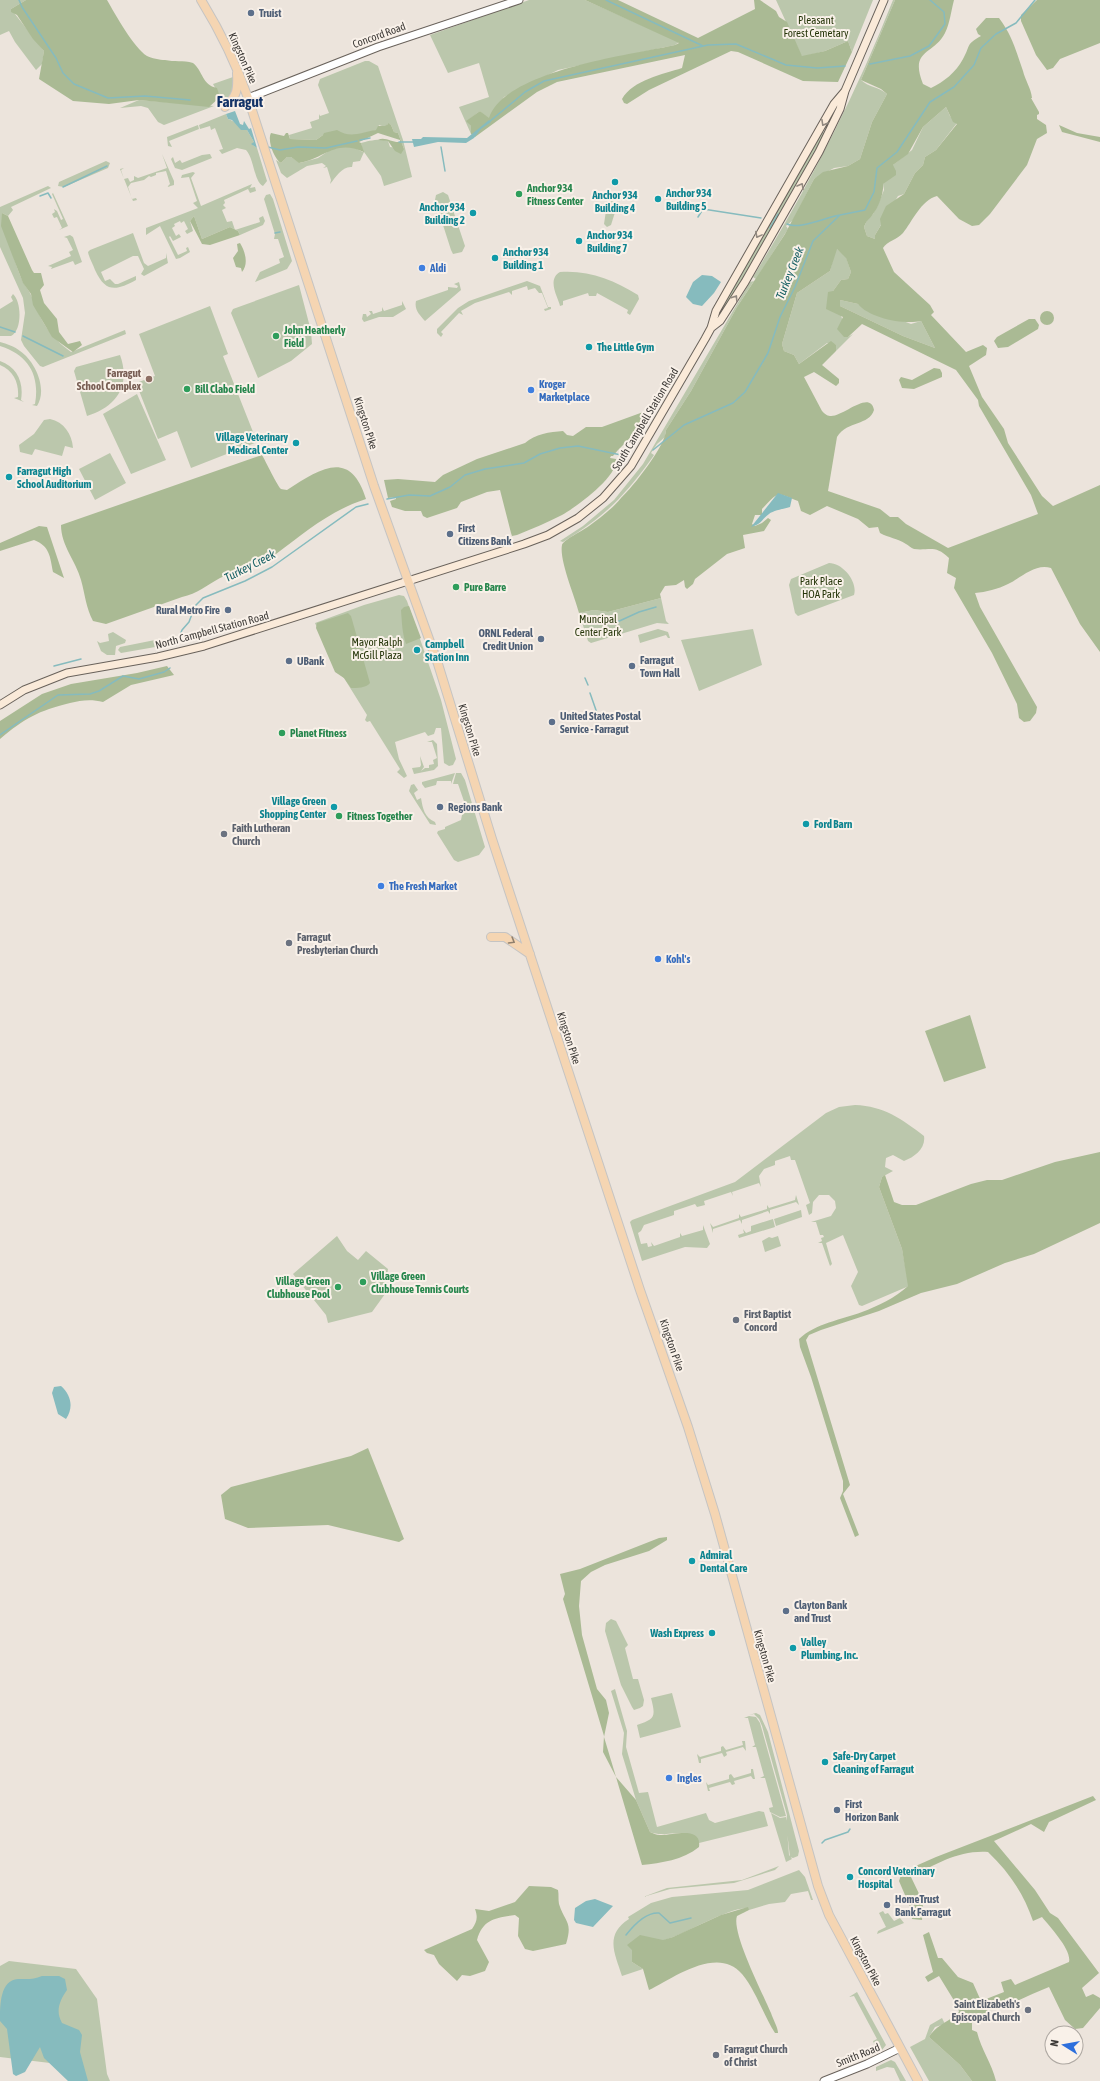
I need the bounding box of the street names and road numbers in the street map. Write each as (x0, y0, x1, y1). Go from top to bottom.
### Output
street label: Concord Road (351, 20, 407, 50)
street label: Kingston Pike (226, 31, 260, 85)
street label: South Campbell Station Road (610, 366, 680, 472)
street label: Kingston Pike (352, 395, 380, 451)
street label: North Campbell Station Road (154, 609, 270, 651)
street label: Kingston Pike (456, 702, 484, 758)
street label: Kingston Pike (555, 1010, 583, 1066)
street label: Kingston Pike (657, 1317, 687, 1373)
street label: Kingston Pike (752, 1628, 778, 1684)
street label: Kingston Pike (848, 1934, 884, 1988)
street label: Smith Road (834, 2041, 882, 2069)

